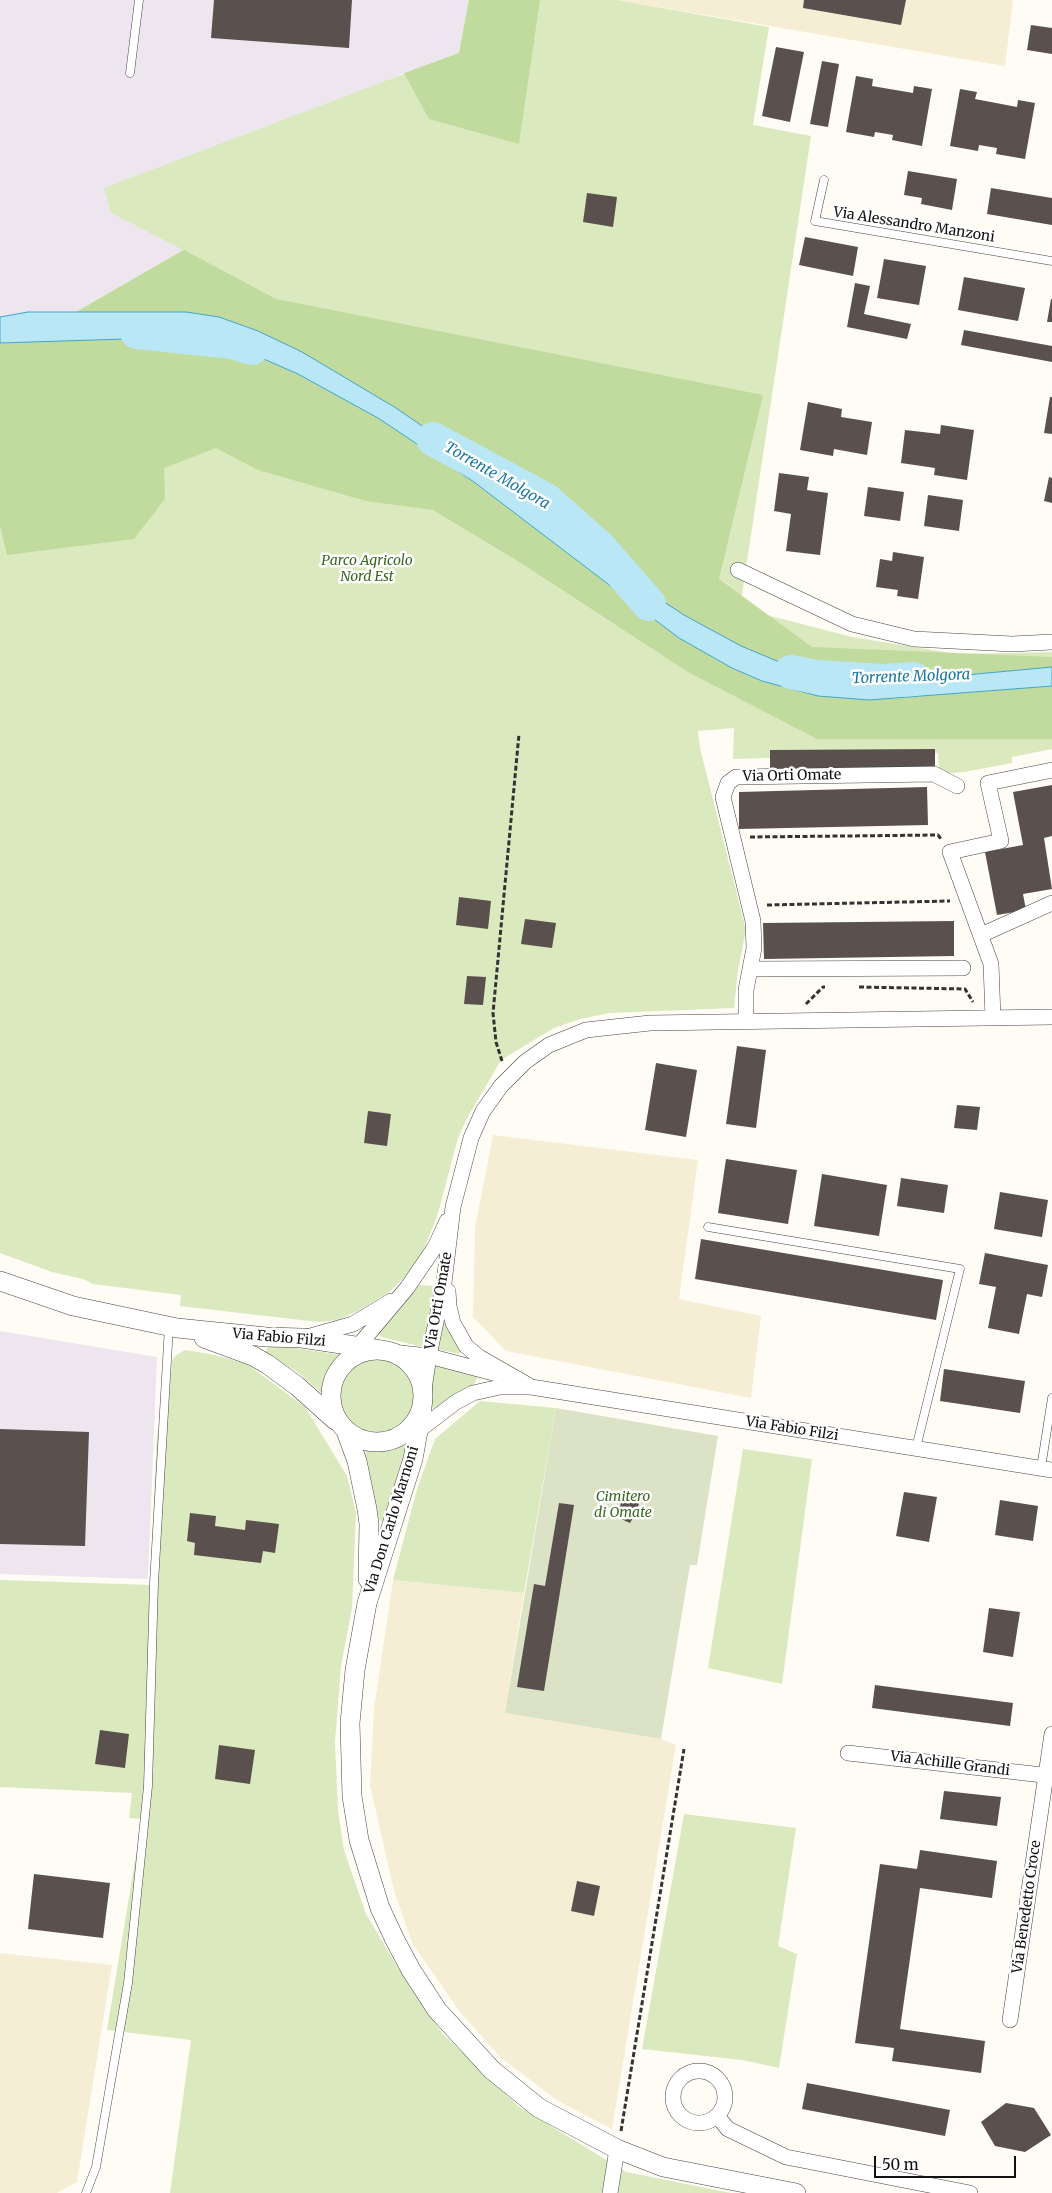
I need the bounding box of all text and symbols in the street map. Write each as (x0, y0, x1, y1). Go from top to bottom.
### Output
street label: Via Alessandro Manzoni (832, 204, 996, 246)
water label: Torrente Molgora (441, 439, 553, 513)
park label: Parco Agricolo Nord Est (321, 553, 413, 586)
water label: Torrente Molgora (851, 666, 971, 688)
street label: Via Orti Omate (743, 767, 841, 785)
street label: Via Orti Omate (422, 1251, 456, 1351)
street label: Via Fabio Filzi (232, 1326, 326, 1350)
street label: Via Fabio Filzi (744, 1413, 840, 1445)
street label: Via Don Carlo Marnoni (362, 1444, 422, 1596)
park label: Cimitero di Omate (594, 1489, 652, 1521)
street label: Via Achille Grandi (889, 1748, 1011, 1780)
street label: Via Benedetto Croce (1009, 1839, 1045, 1975)
scale bar (877, 2146, 1020, 2178)
text: 50 m (882, 2155, 919, 2174)

